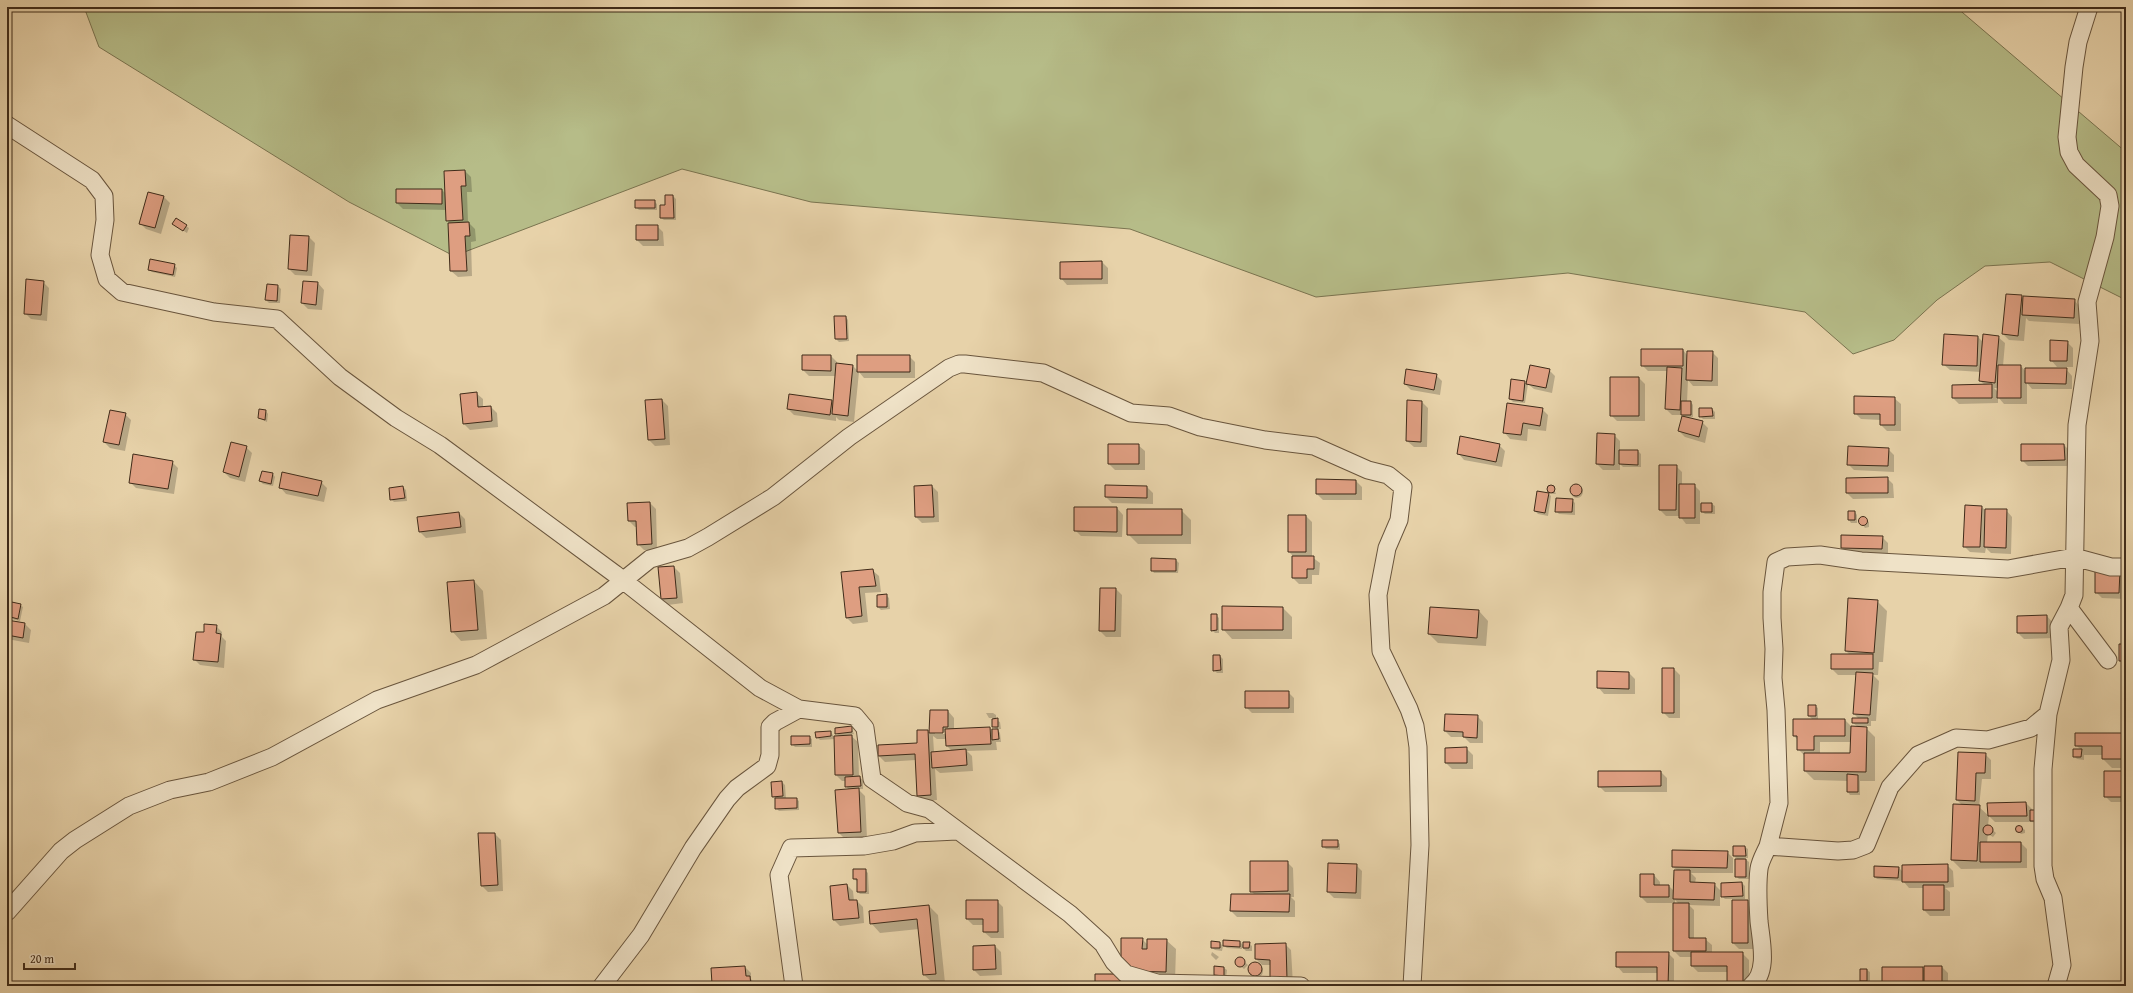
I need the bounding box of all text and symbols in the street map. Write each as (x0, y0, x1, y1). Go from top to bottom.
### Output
scale bar (24, 945, 75, 971)
text: 20 m (30, 950, 54, 967)

